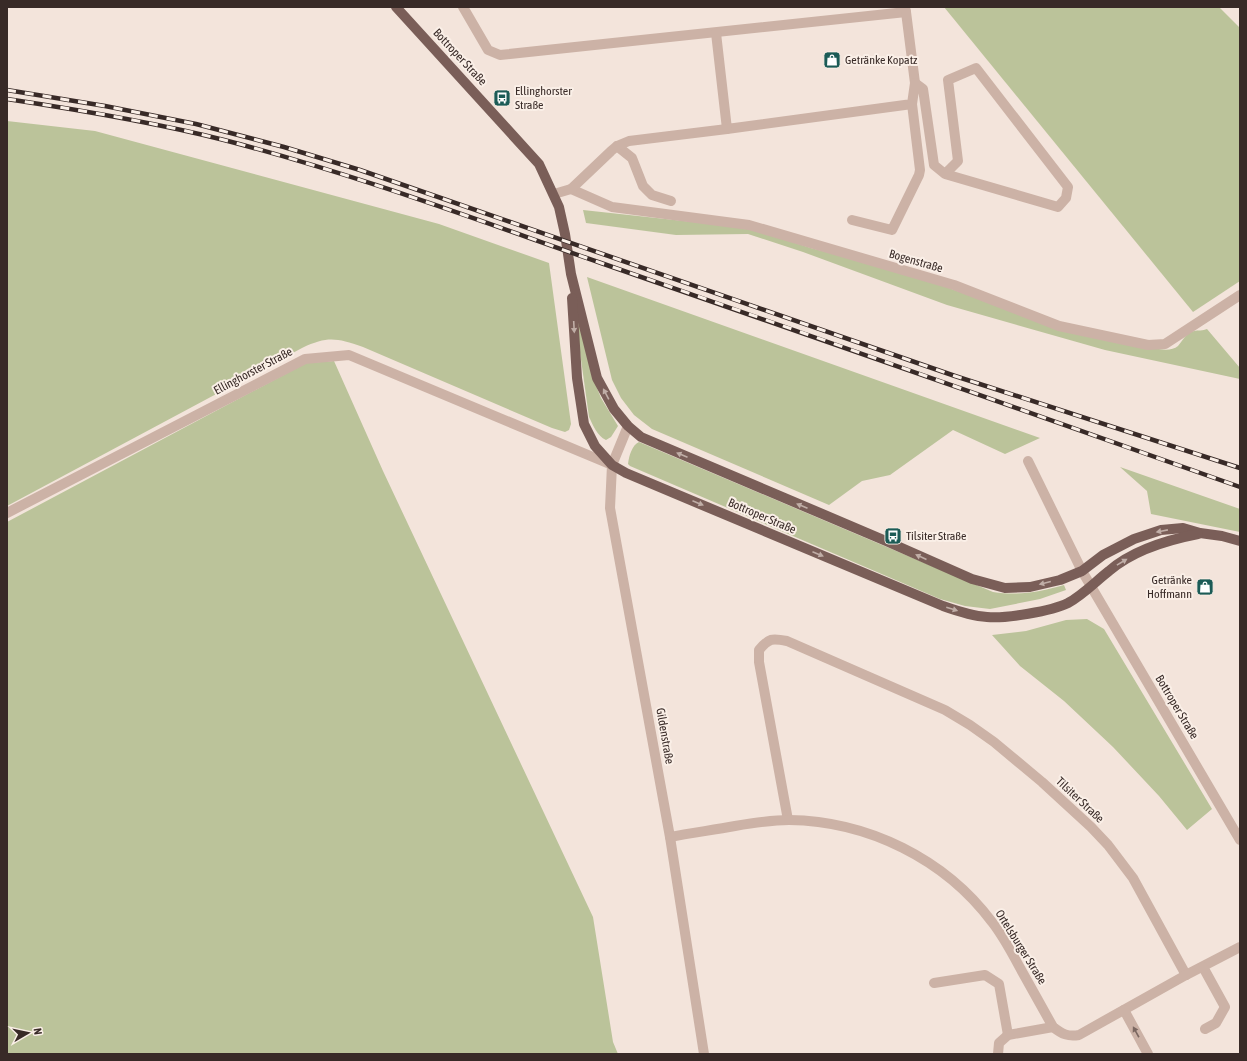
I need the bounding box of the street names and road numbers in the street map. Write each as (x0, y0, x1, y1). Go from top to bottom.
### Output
street label: Bottroper Straße (430, 26, 490, 88)
street label: Bogenstraße (888, 247, 944, 275)
street label: Ellinghorster Straße (211, 344, 295, 398)
street label: Bottroper Straße (726, 495, 798, 537)
street label: Bottroper Straße (1152, 672, 1202, 742)
street label: Gildenstraße (653, 707, 677, 765)
street label: Tilsiter Straße (1053, 774, 1107, 826)
street label: Ortelsburger Straße (992, 907, 1050, 987)

